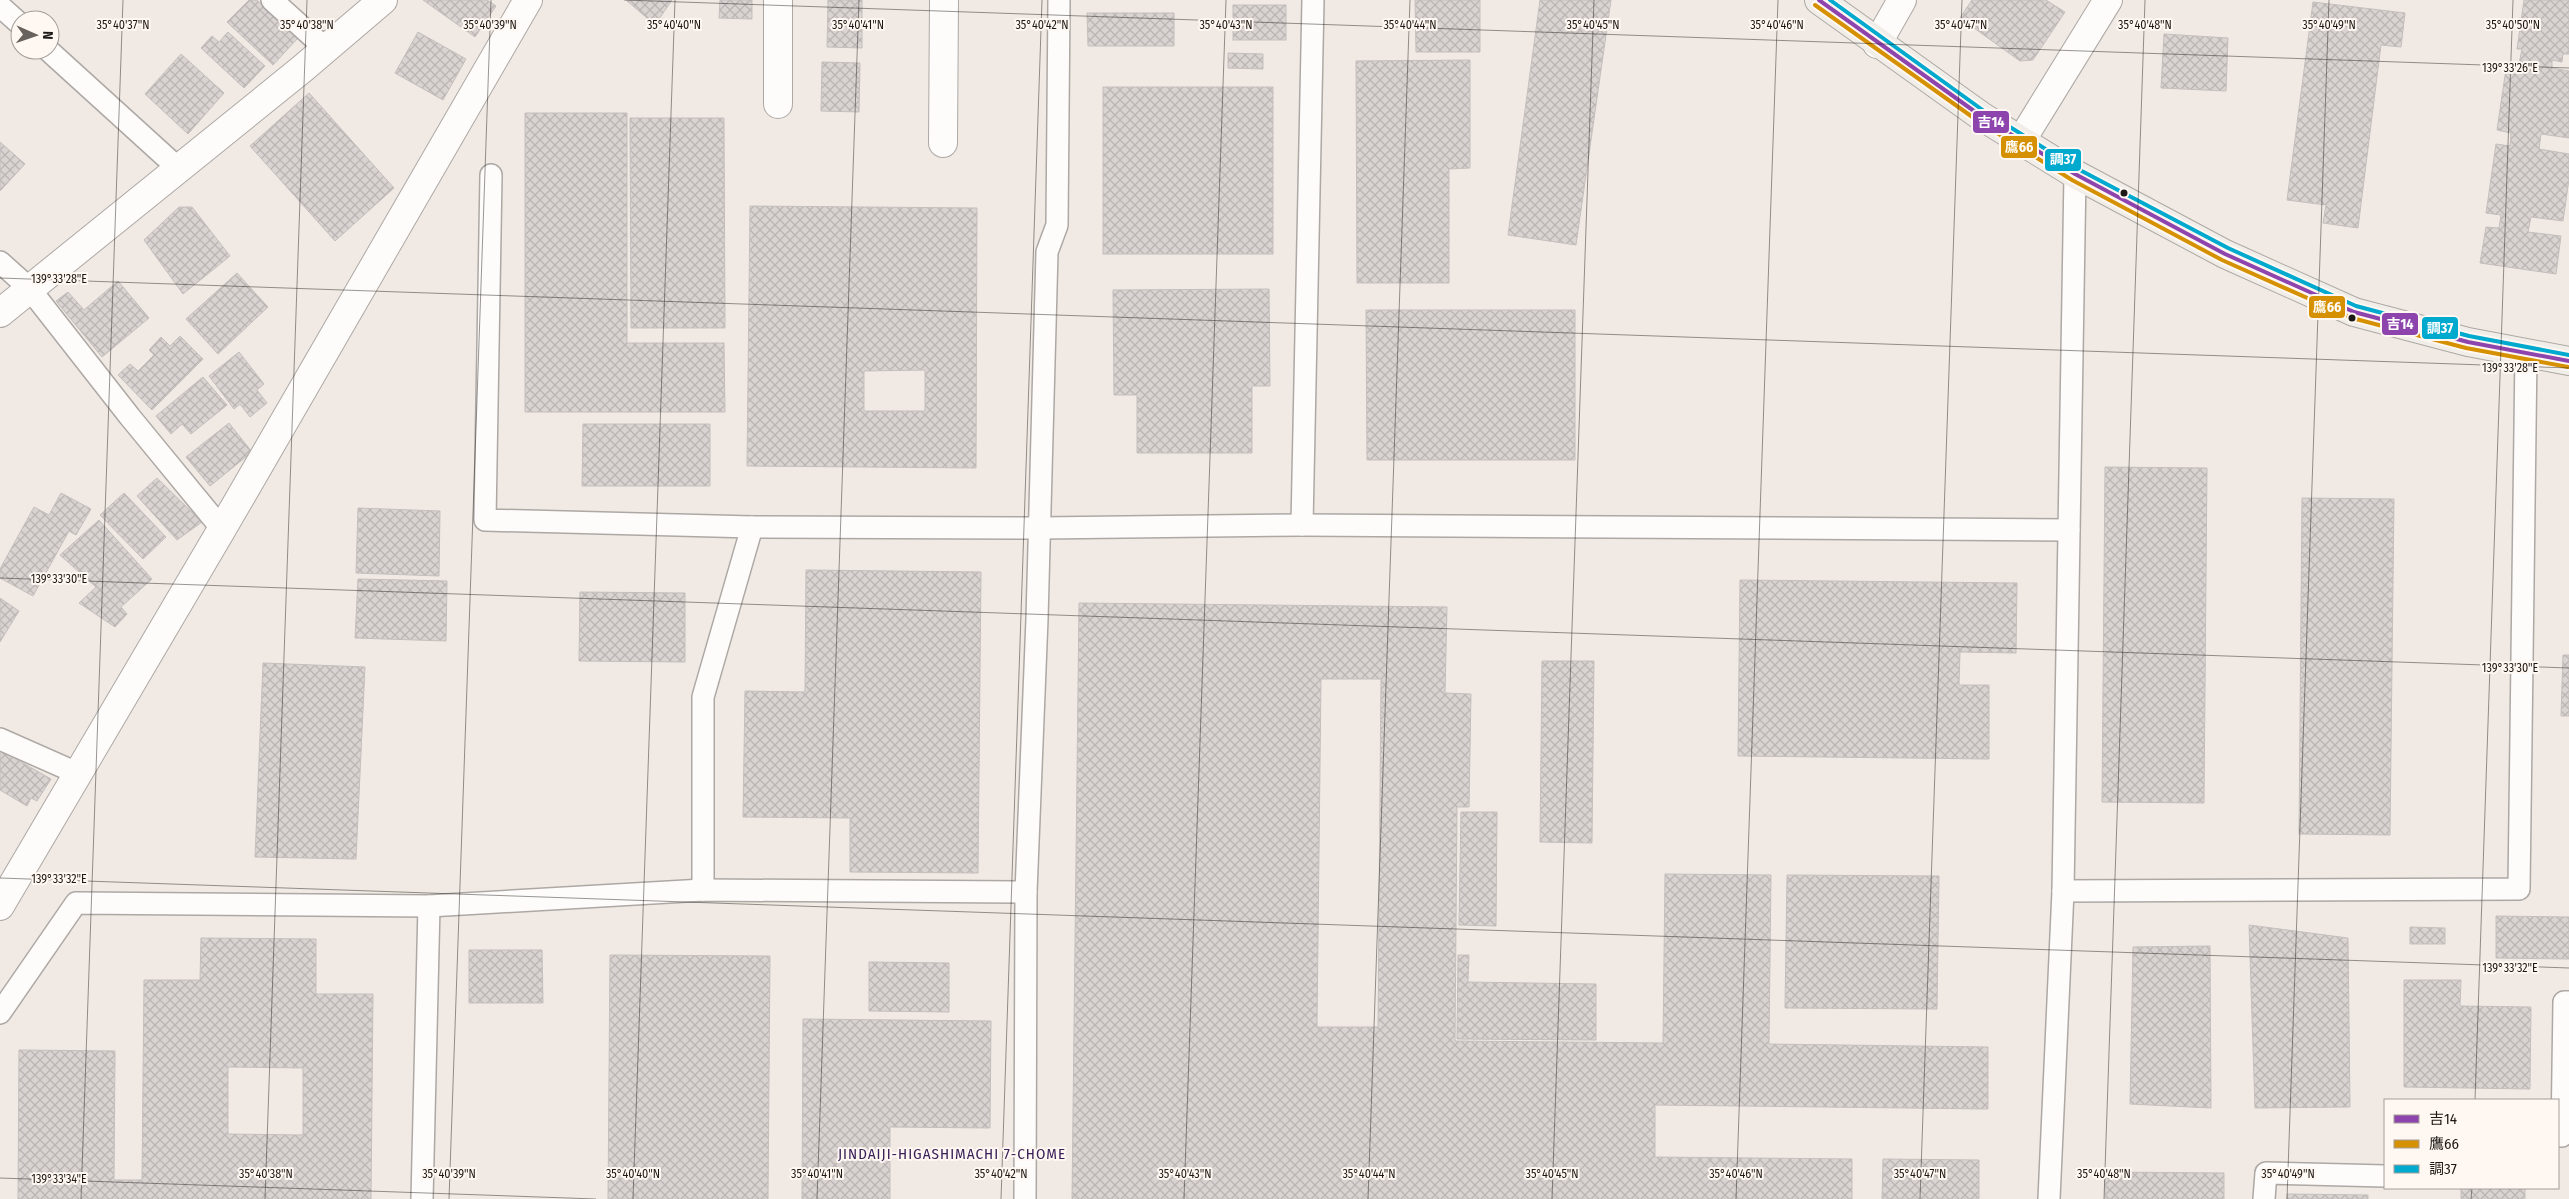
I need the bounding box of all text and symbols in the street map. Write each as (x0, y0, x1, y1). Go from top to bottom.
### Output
north arrow (10, 10, 60, 60)
text: 35°40'37"N (97, 18, 149, 32)
text: 35°40'38"N (280, 18, 334, 32)
text: 35°40'39"N (463, 18, 517, 32)
text: 35°40'40"N (647, 18, 701, 32)
text: 35°40'41"N (832, 18, 884, 32)
text: 35°40'42"N (1015, 18, 1069, 32)
text: 35°40'43"N (1199, 18, 1253, 32)
text: 35°40'44"N (1383, 18, 1437, 32)
text: 35°40'45"N (1567, 18, 1619, 32)
text: 35°40'46"N (1750, 18, 1804, 32)
text: 35°40'47"N (1935, 18, 1987, 32)
text: 35°40'48"N (2118, 18, 2172, 32)
text: 35°40'49"N (2302, 18, 2356, 32)
text: 35°40'50"N (2486, 18, 2540, 32)
text: N (39, 31, 56, 40)
text: 139°33'26"E (2482, 61, 2538, 75)
line badge: 吉14 (1972, 110, 2010, 134)
text: 吉14 (1977, 114, 2005, 131)
line badge: 鷹66 (2000, 135, 2038, 159)
text: 鷹66 (2005, 139, 2033, 156)
line badge: 調37 (2044, 148, 2082, 172)
text: 調37 (2050, 151, 2076, 168)
unlabelled marker (2119, 188, 2129, 198)
text: 139°33'28"E (31, 272, 87, 286)
line badge: 鷹66 (2308, 295, 2346, 319)
text: 鷹66 (2313, 299, 2341, 316)
line badge: 吉14 (2381, 312, 2419, 336)
unlabelled marker (2347, 313, 2357, 323)
text: 吉14 (2386, 316, 2414, 333)
line badge: 調37 (2421, 316, 2459, 340)
text: 調37 (2427, 320, 2453, 337)
text: 139°33'28"E (2482, 361, 2538, 375)
text: 139°33'30"E (31, 572, 88, 586)
text: 139°33'30"E (2482, 661, 2539, 675)
text: 139°33'32"E (31, 872, 87, 886)
text: 139°33'32"E (2482, 961, 2538, 975)
legend (2384, 1099, 2559, 1189)
text: 吉14 (2429, 1110, 2457, 1128)
text: 鷹66 (2429, 1135, 2459, 1153)
district label: JINDAIJI-HIGASHIMACHI 7-CHOME (838, 1145, 1066, 1163)
text: 調37 (2429, 1160, 2457, 1178)
text: 35°40'38"N (239, 1167, 293, 1181)
text: 35°40'39"N (422, 1167, 476, 1181)
text: 35°40'40"N (606, 1167, 660, 1181)
text: 35°40'41"N (791, 1167, 843, 1181)
text: 35°40'42"N (974, 1167, 1028, 1181)
text: 35°40'43"N (1158, 1167, 1212, 1181)
text: 35°40'44"N (1342, 1167, 1396, 1181)
text: 35°40'45"N (1526, 1167, 1578, 1181)
text: 35°40'46"N (1709, 1167, 1763, 1181)
text: 35°40'47"N (1894, 1167, 1946, 1181)
text: 35°40'48"N (2077, 1167, 2131, 1181)
text: 35°40'49"N (2261, 1167, 2315, 1181)
text: 139°33'34"E (31, 1172, 87, 1186)

